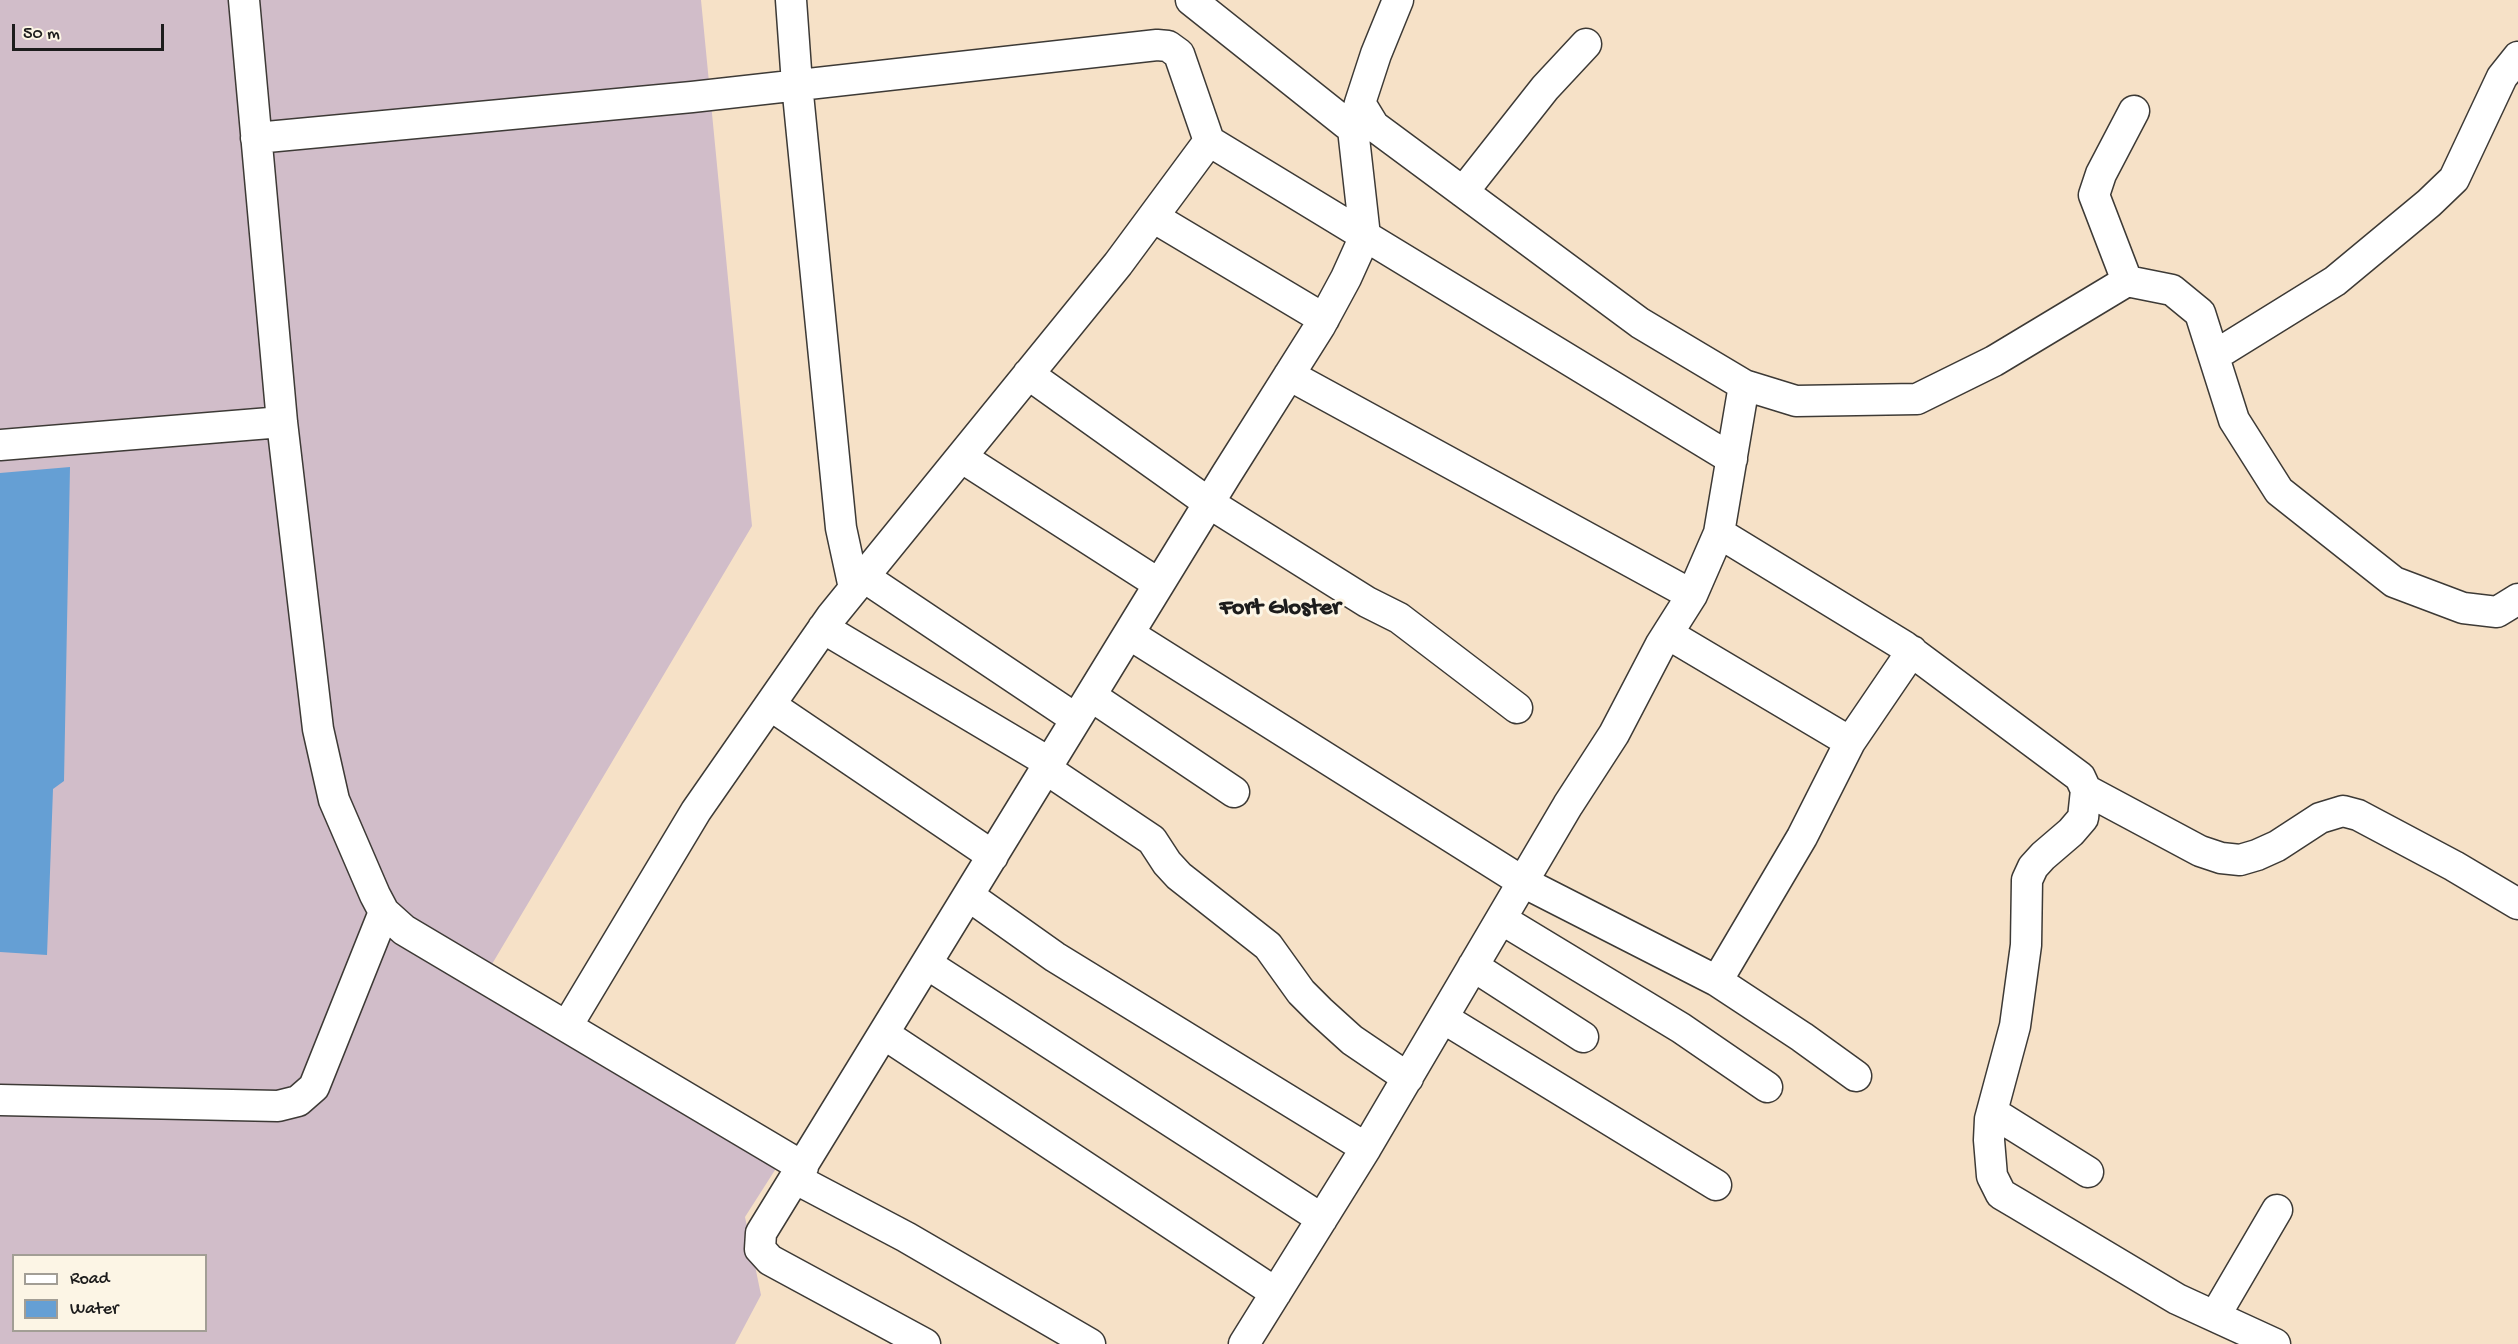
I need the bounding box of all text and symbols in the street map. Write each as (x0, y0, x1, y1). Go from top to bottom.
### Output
scale bar (15, 12, 166, 50)
text: 50 m (23, 24, 60, 45)
district label: Fort Gloster (1219, 595, 1341, 623)
legend (12, 1254, 207, 1332)
text: Road (70, 1269, 109, 1290)
text: Water (70, 1299, 118, 1320)

